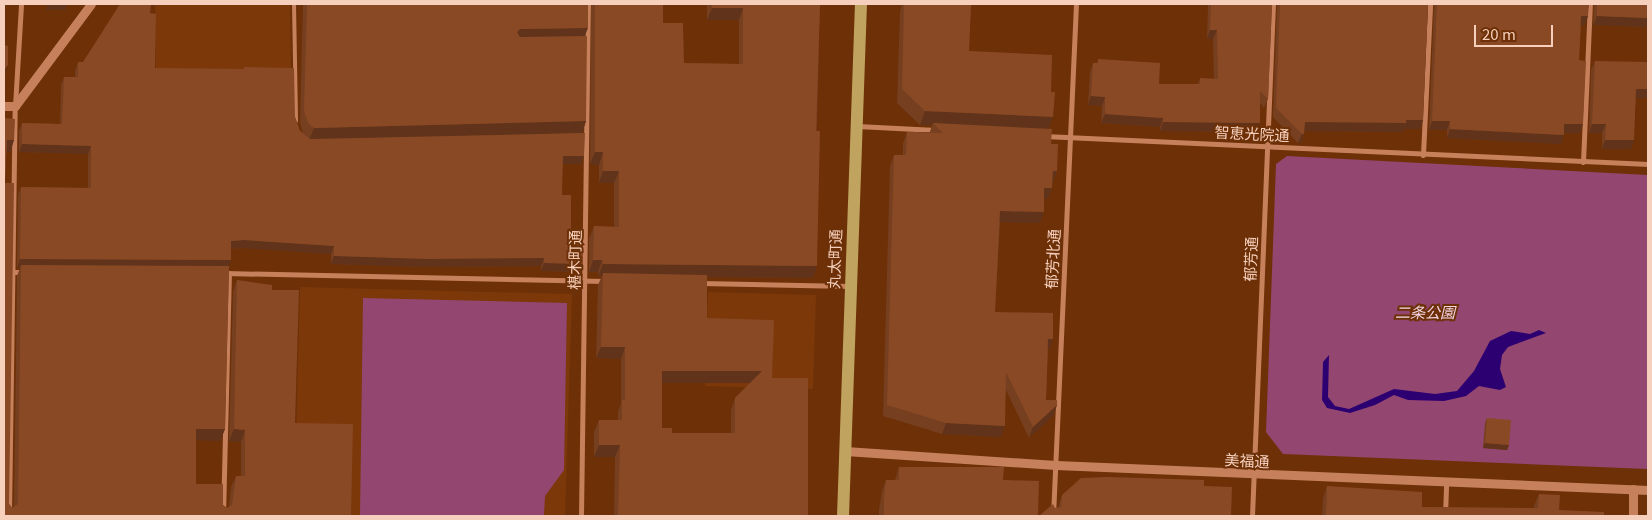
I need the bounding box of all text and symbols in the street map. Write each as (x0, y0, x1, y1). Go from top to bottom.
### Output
scale bar (1477, 15, 1556, 47)
text: 20 m (1482, 23, 1516, 44)
street label: 智恵光院通 (1214, 122, 1290, 144)
street label: 丸太町通 (824, 229, 844, 289)
street label: 郁芳北通 (1041, 229, 1063, 289)
street label: 椹木町通 (564, 230, 584, 290)
street label: 郁芳通 (1240, 236, 1260, 282)
park label: 二条公園 (1395, 303, 1455, 321)
street label: 美福通 (1224, 450, 1270, 470)

